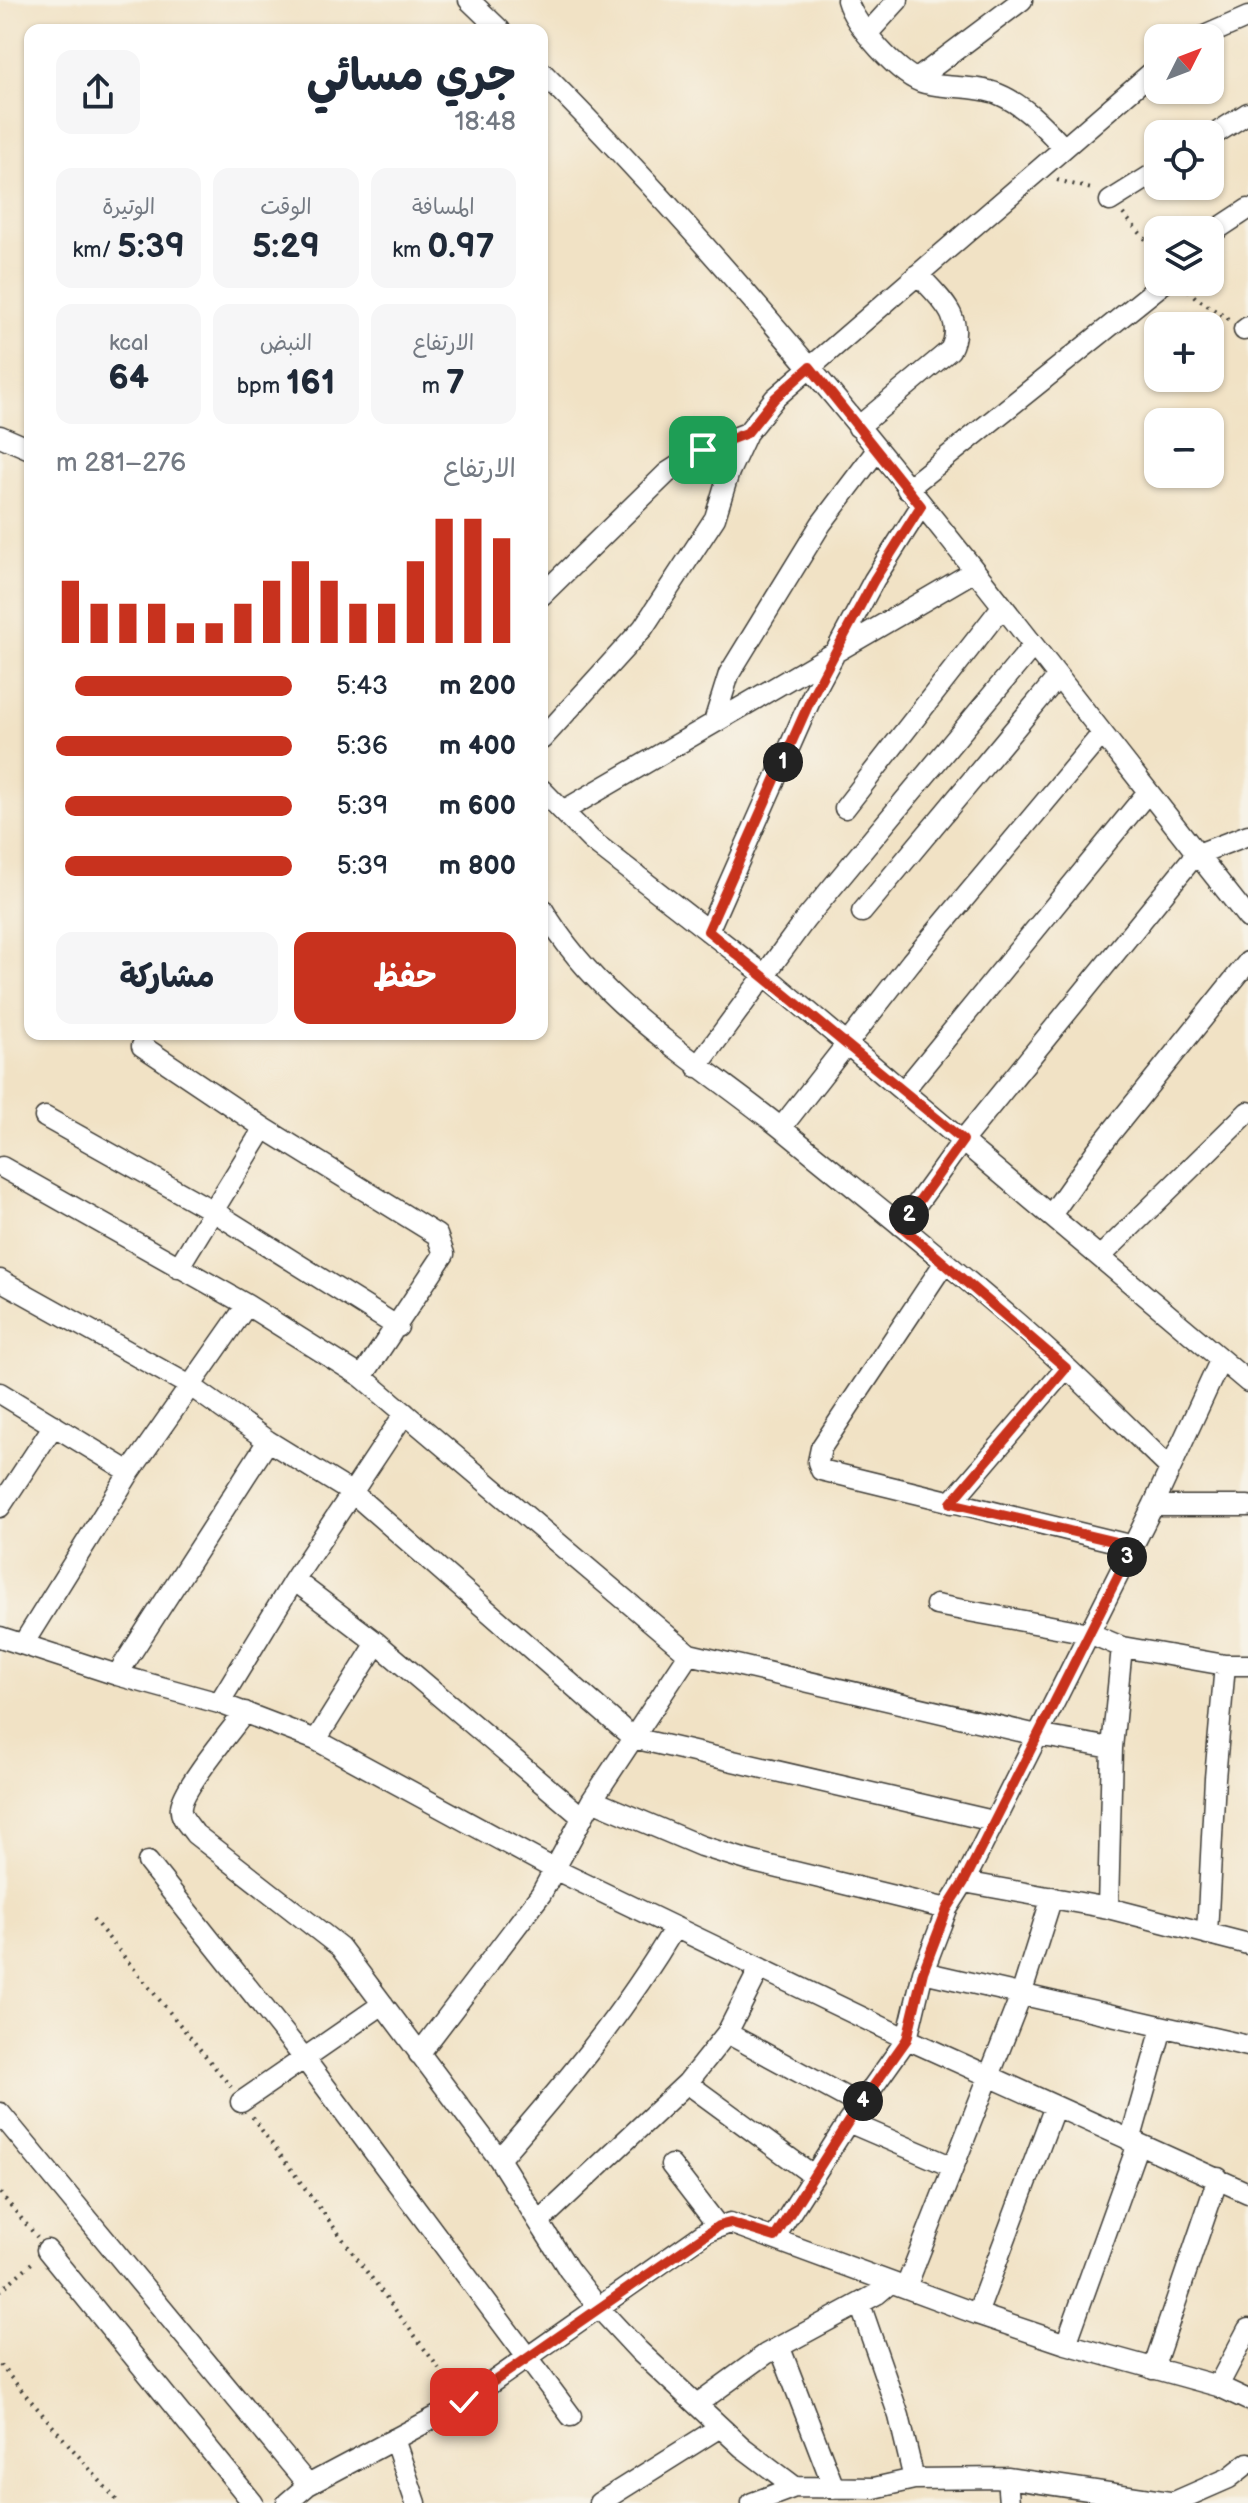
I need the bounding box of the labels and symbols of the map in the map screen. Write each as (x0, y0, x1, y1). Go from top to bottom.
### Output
north arrow (1144, 24, 1224, 104)
pin (669, 416, 737, 484)
pin: 1 (763, 742, 803, 782)
pin: 2 (889, 1195, 929, 1235)
pin: 3 (1107, 1537, 1147, 1577)
pin: 4 (843, 2081, 883, 2121)
pin (430, 2368, 498, 2436)

